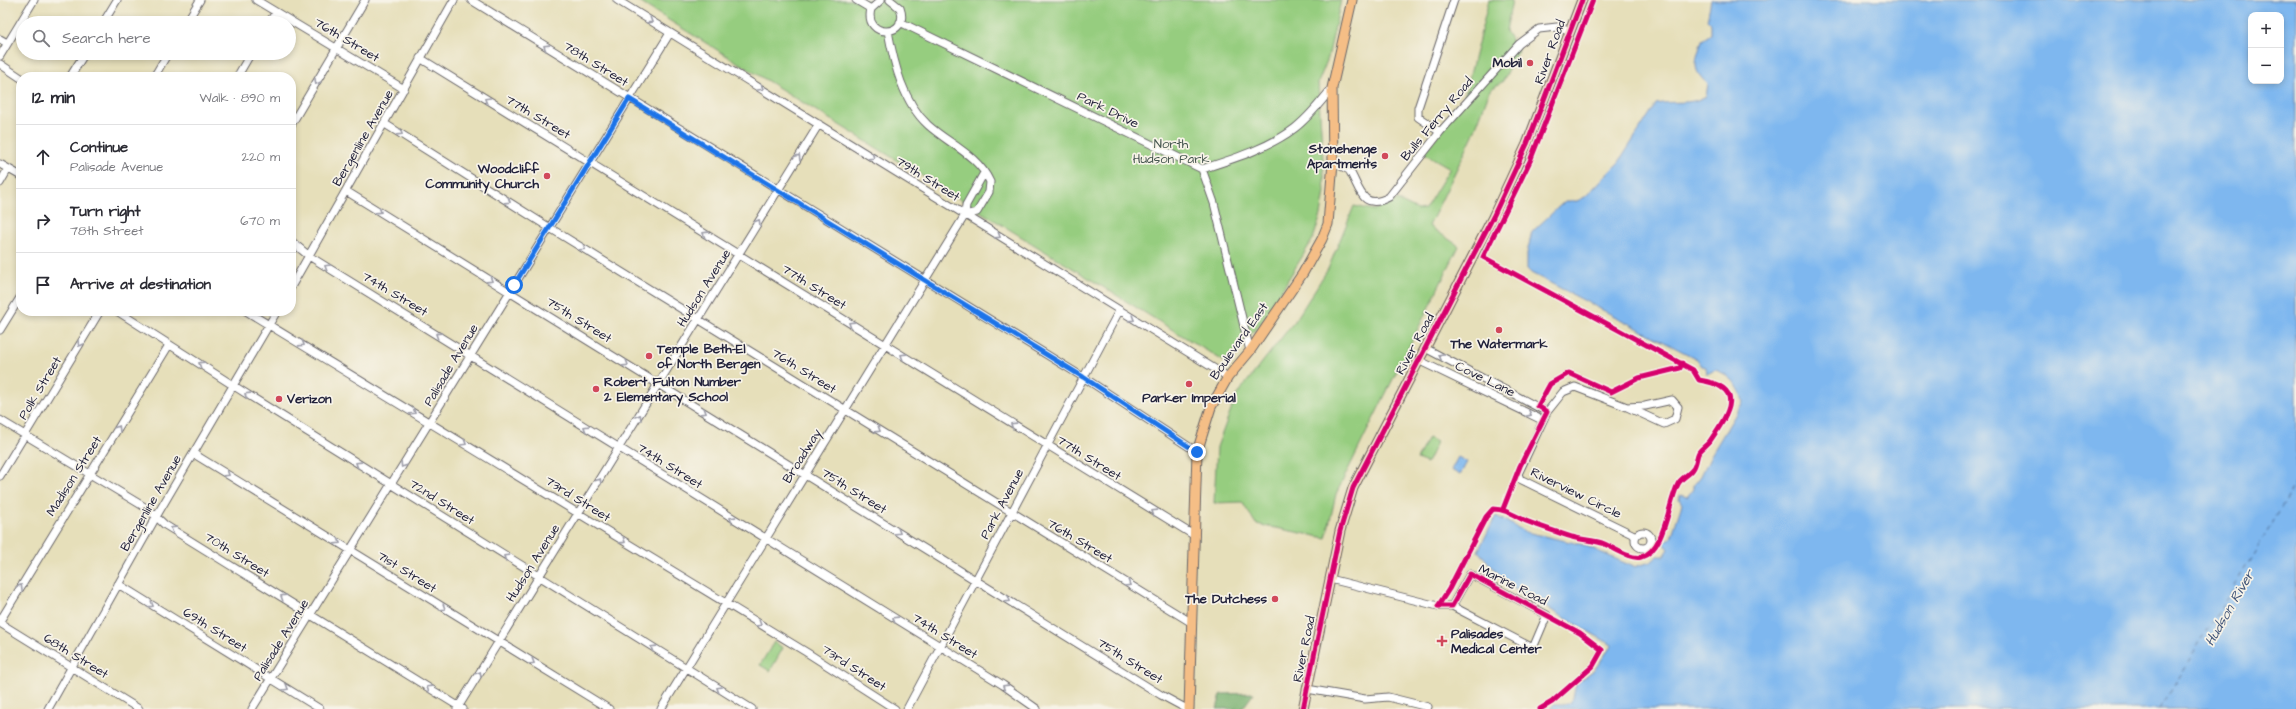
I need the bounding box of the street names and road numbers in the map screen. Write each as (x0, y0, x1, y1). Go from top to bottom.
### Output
street label: 76th Street (311, 13, 384, 67)
street label: River Road (1530, 17, 1570, 87)
street label: 78th Street (560, 37, 633, 91)
street label: Bulls Ferry Road (1397, 73, 1478, 165)
street label: Bergenline Avenue (328, 86, 399, 190)
street label: Park Drive (1074, 87, 1142, 133)
street label: 77th Street (502, 90, 575, 144)
street label: 79th Street (893, 152, 964, 206)
street label: Hudson Avenue (673, 246, 735, 330)
street label: 77th Street (778, 260, 850, 314)
street label: 74th Street (359, 267, 432, 321)
street label: 75th Street (543, 293, 616, 348)
street label: Boulevard East (1206, 298, 1273, 383)
street label: River Road (1391, 310, 1439, 378)
street label: Palisade Avenue (419, 320, 483, 410)
street label: 76th Street (768, 344, 840, 398)
street label: Polk Street (14, 352, 66, 423)
street label: Cove Lane (1452, 357, 1518, 401)
street label: Broadway (778, 425, 827, 487)
street label: 77th Street (1053, 431, 1125, 485)
street label: Madison Street (42, 432, 106, 520)
street label: 74th Street (634, 439, 707, 494)
street label: Bergenline Avenue (116, 451, 187, 555)
street label: Riverview Circle (1527, 463, 1625, 523)
street label: 75th Street (818, 464, 891, 519)
street label: Park Avenue (976, 466, 1028, 542)
street label: 73rd Street (542, 472, 615, 527)
street label: 72nd Street (406, 475, 479, 530)
street label: 76th Street (1044, 514, 1117, 568)
street label: Hudson Avenue (502, 521, 564, 605)
street label: 70th Street (201, 528, 273, 582)
street label: 71st Street (374, 547, 441, 598)
street label: Marine Road (1475, 560, 1551, 610)
street label: Palisade Avenue (249, 596, 313, 684)
street label: 69th Street (179, 603, 251, 657)
street label: 74th Street (909, 609, 982, 664)
street label: River Road (1288, 614, 1320, 684)
street label: 68th Street (40, 629, 113, 684)
street label: 75th Street (1094, 634, 1167, 689)
street label: 73rd Street (818, 640, 890, 696)

